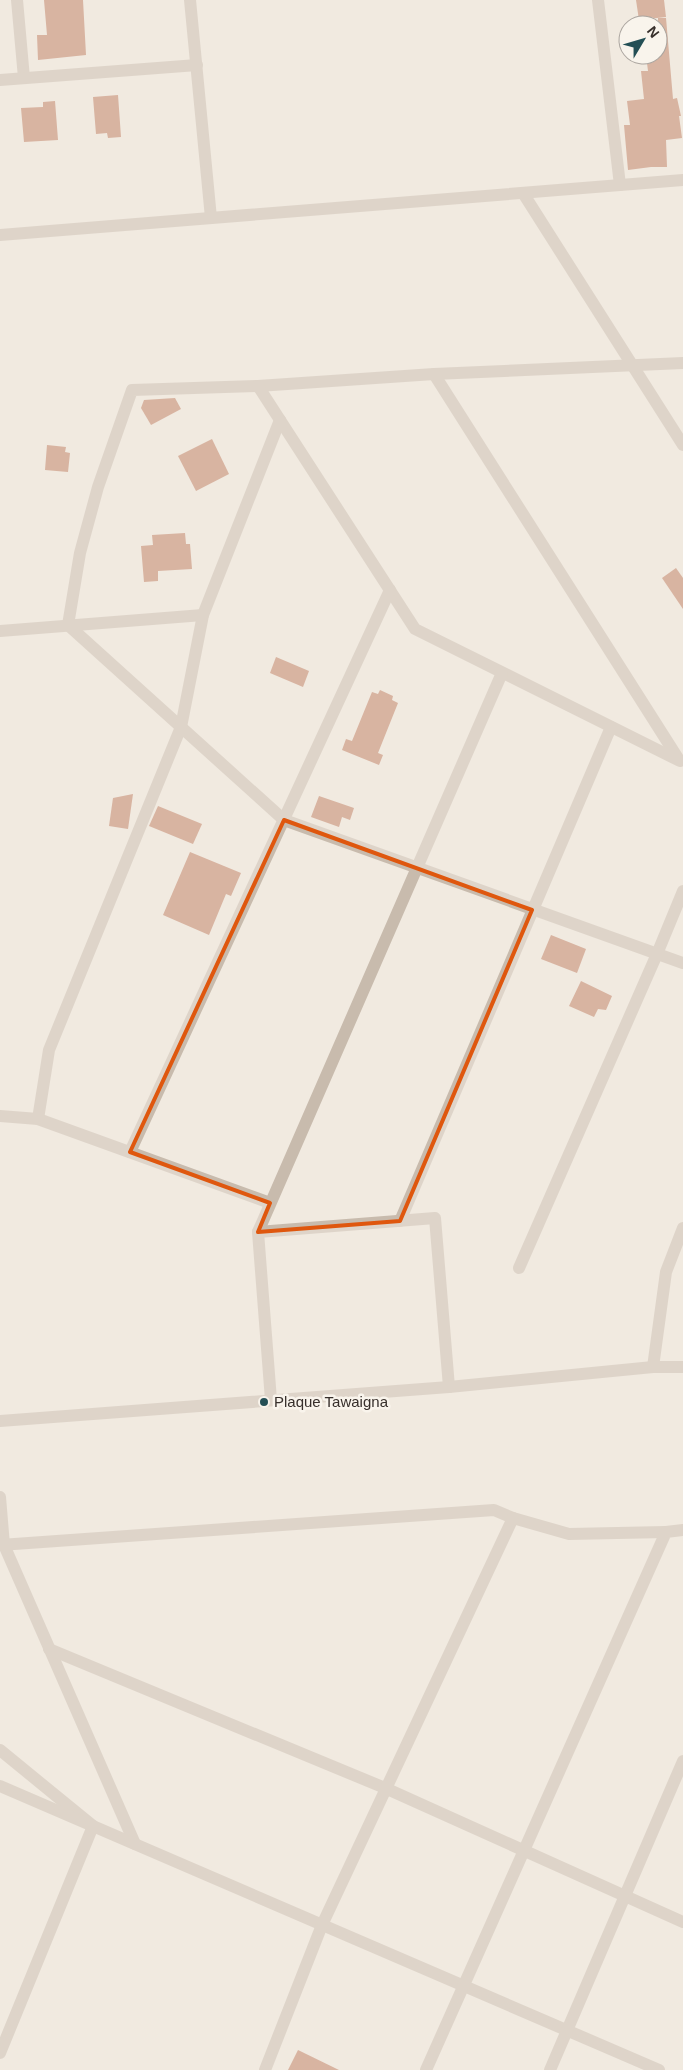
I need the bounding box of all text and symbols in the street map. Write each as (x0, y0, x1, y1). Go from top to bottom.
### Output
north arrow (618, 15, 668, 65)
text: N (644, 23, 663, 41)
place label: Plaque Tawaigna (274, 1393, 389, 1410)
marker: Plaque Tawaigna (258, 1396, 270, 1408)

